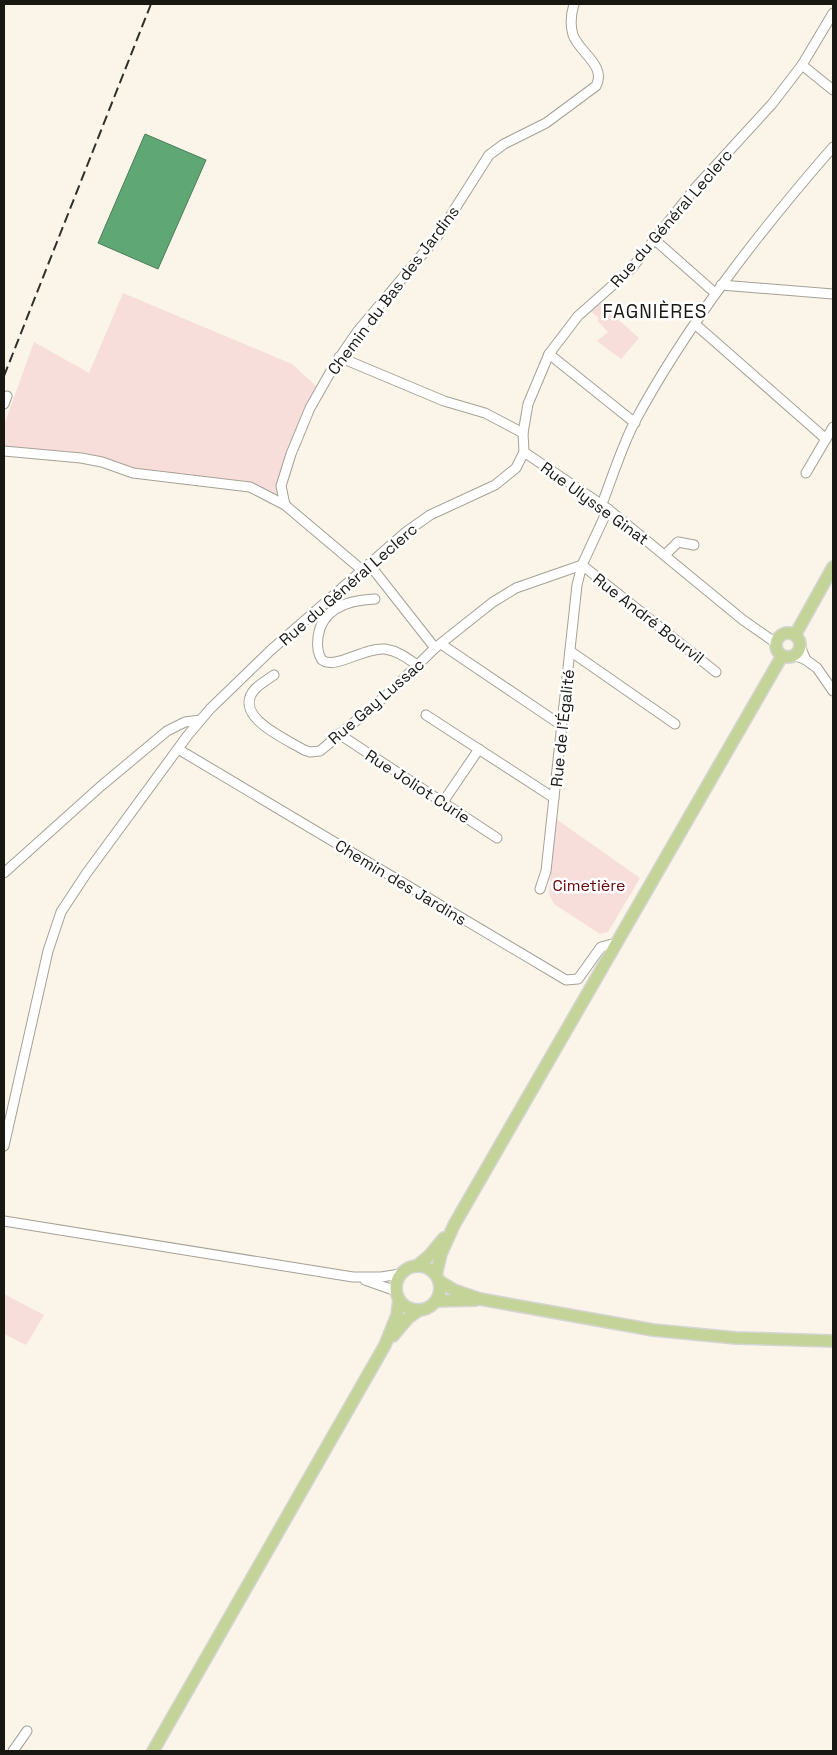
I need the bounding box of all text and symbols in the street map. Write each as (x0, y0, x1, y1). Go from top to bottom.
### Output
street label: Rue du Général Leclerc (606, 145, 737, 292)
street label: Chemin du Bas des Jardins (323, 202, 464, 379)
district label: FAGNIÈRES (602, 299, 708, 324)
street label: Rue Ulysse Ginat (536, 457, 653, 550)
street label: Rue du Général Leclerc (275, 519, 422, 650)
street label: Rue André Bourvil (589, 568, 709, 668)
street label: Rue Gay Lussac (324, 654, 429, 749)
street label: Rue de l'Égalité (546, 668, 579, 788)
street label: Rue Joliot Curie (361, 745, 474, 828)
street label: Chemin des Jardins (331, 835, 470, 930)
park label: Cimetière (552, 875, 626, 896)

